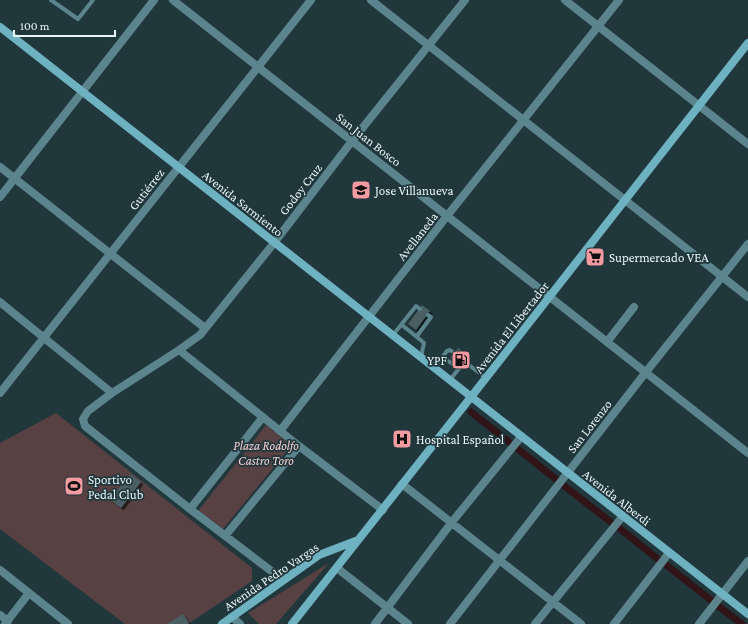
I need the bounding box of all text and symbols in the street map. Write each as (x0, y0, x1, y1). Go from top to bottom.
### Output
scale bar (14, 12, 115, 38)
text: 100 m (20, 19, 50, 33)
street label: San Juan Bosco (333, 109, 404, 169)
street label: Godoy Cruz (276, 160, 325, 218)
street label: Gutiérrez (125, 165, 168, 213)
street label: Avenida Sarmiento (199, 167, 286, 240)
school or university icon: Jose Villanueva (350, 179, 372, 201)
place label: Jose Villanueva (374, 183, 454, 198)
street label: Avellaneda (394, 209, 441, 263)
supermarket icon: Supermercado VEA (584, 246, 606, 268)
place label: Supermercado VEA (609, 250, 709, 265)
street label: Avenida El Libertador (471, 278, 552, 376)
fuel station icon: YPF (450, 349, 472, 371)
place label: YPF (427, 353, 448, 368)
street label: San Lorenzo (564, 397, 615, 456)
hospital icon: Hospital Español (391, 428, 413, 450)
place label: Hospital Español (416, 432, 505, 447)
park label: Plaza Rodolfo Castro Toro (233, 438, 299, 468)
street label: Avenida Alberdi (580, 466, 654, 529)
place label: Sportivo Pedal Club (88, 472, 144, 502)
sports icon: Sportivo Pedal Club (63, 475, 85, 497)
street label: Avenida Pedro Vargas (221, 539, 321, 614)

